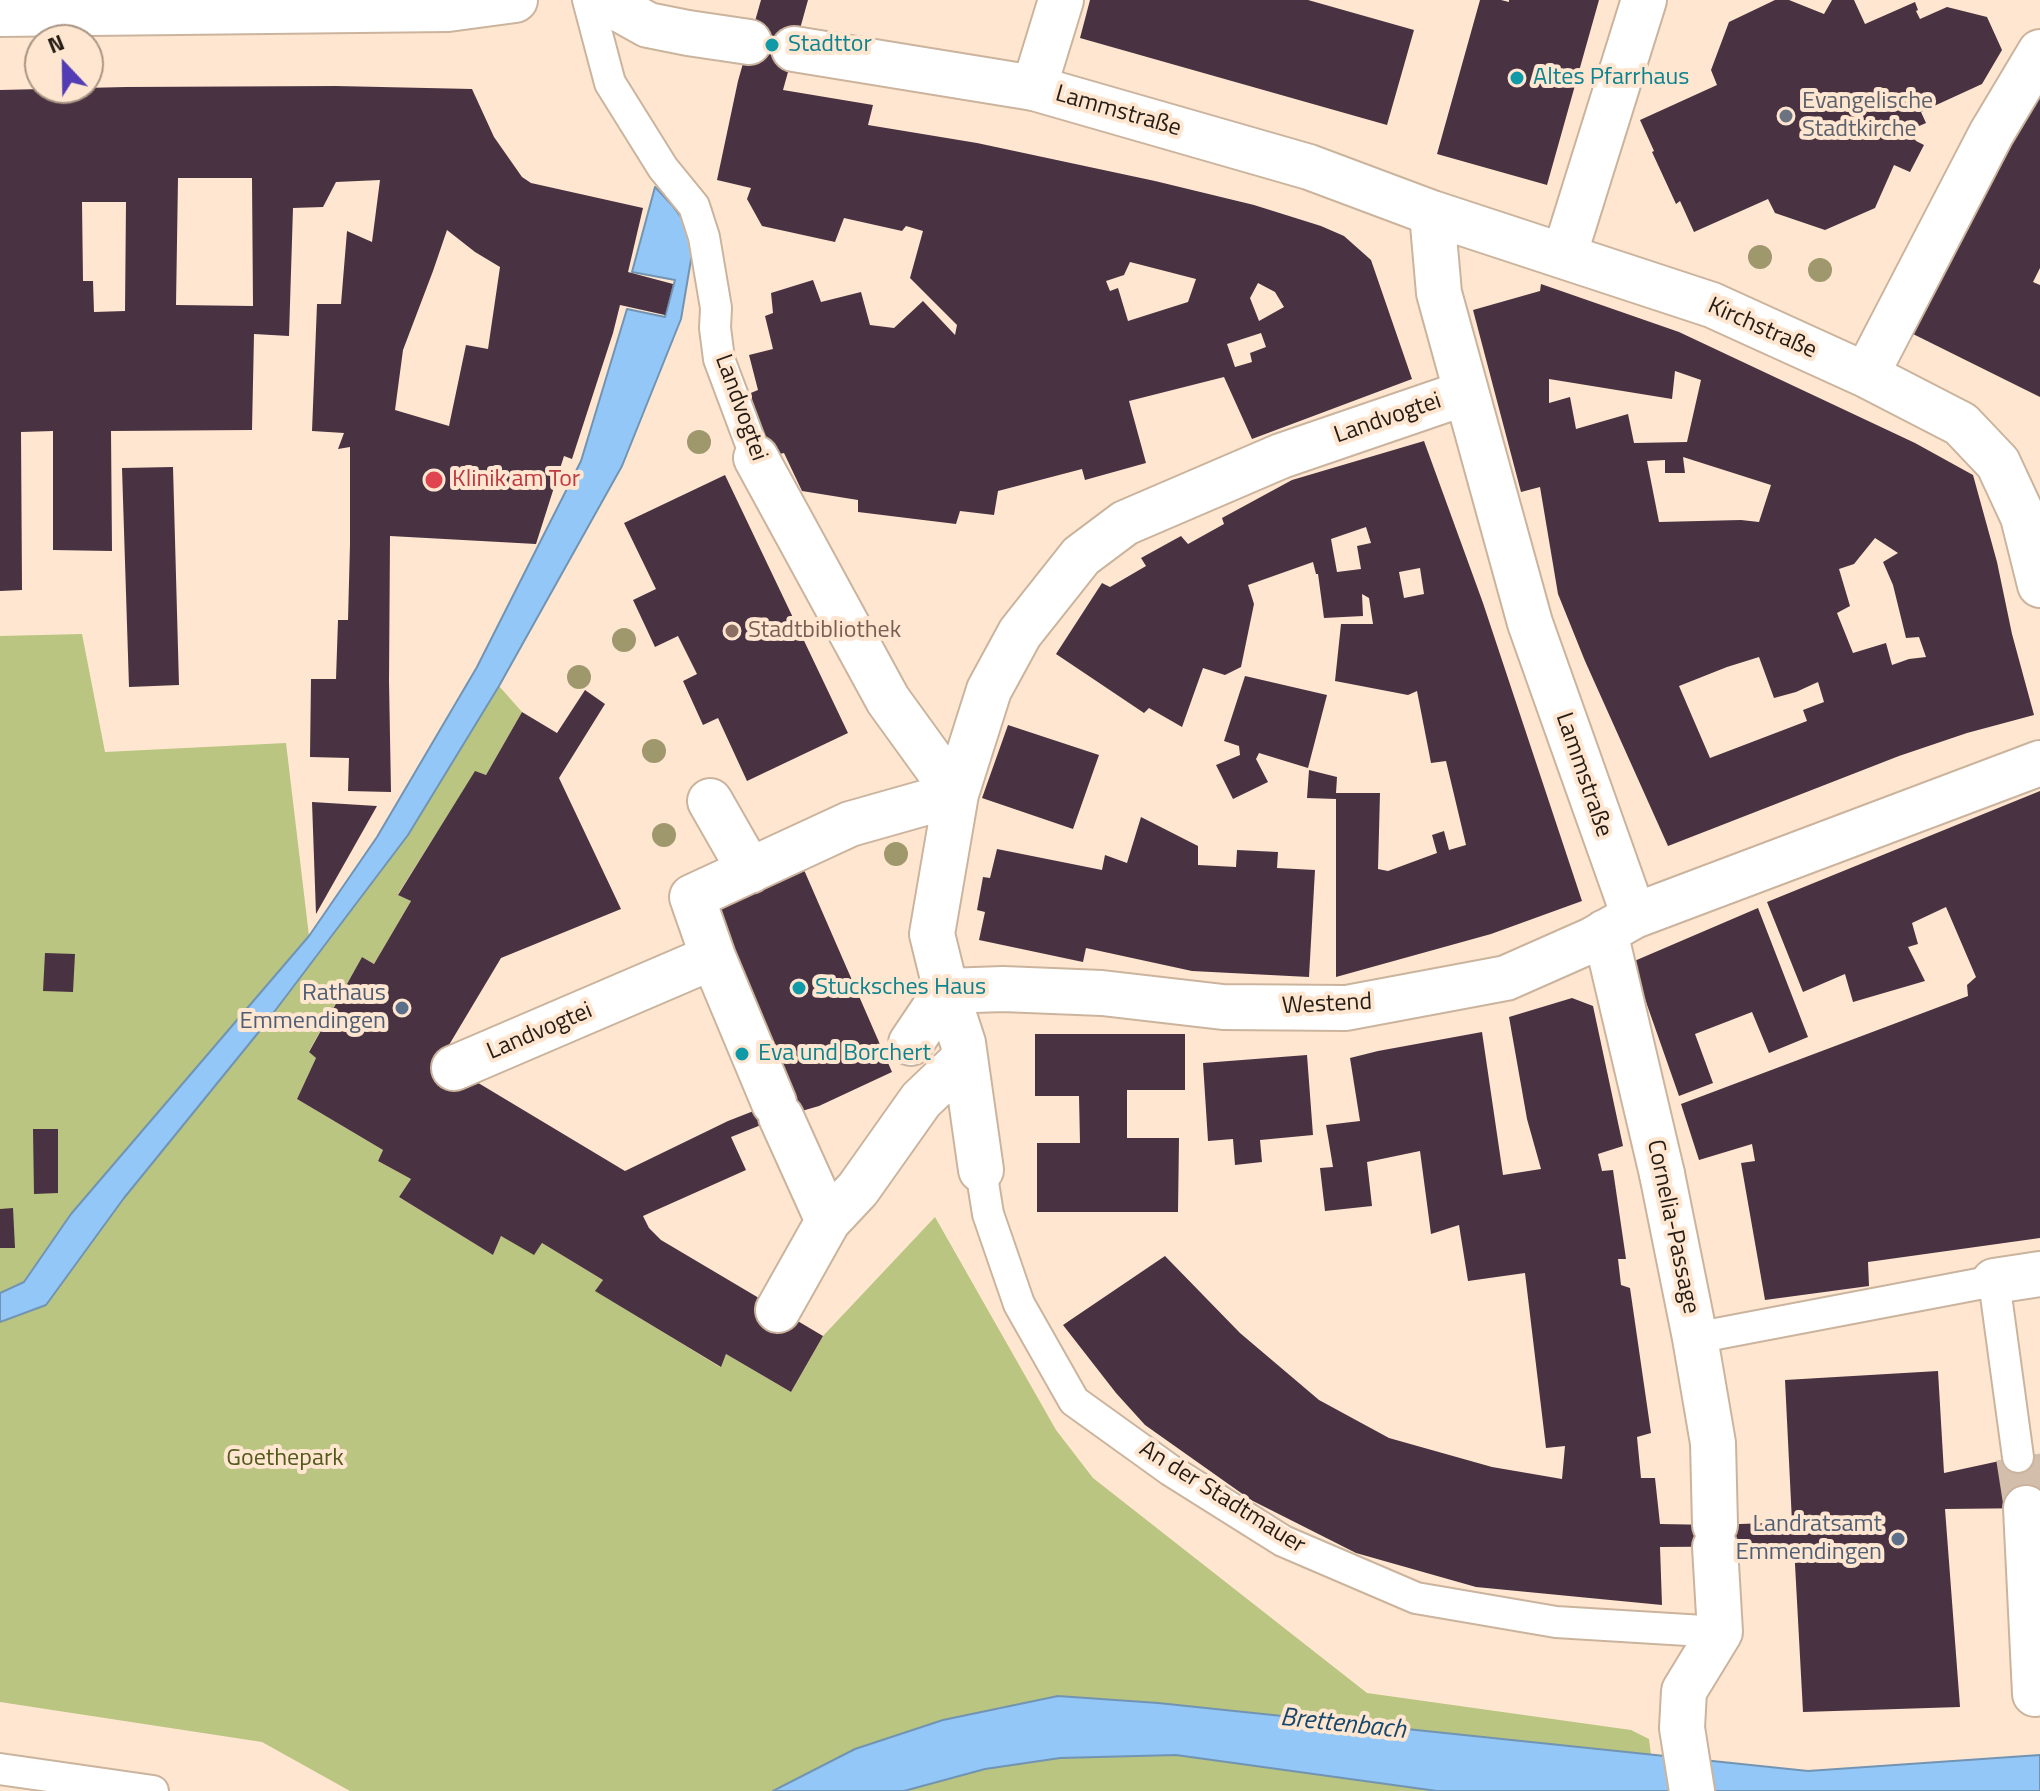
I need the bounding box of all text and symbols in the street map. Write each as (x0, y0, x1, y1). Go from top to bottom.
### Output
north arrow (24, 24, 104, 104)
text: N (42, 25, 69, 62)
place label: Stadttor (788, 31, 872, 59)
marker: Stadttor (763, 36, 781, 54)
place label: Altes Pfarrhaus (1533, 64, 1689, 92)
marker: Altes Pfarrhaus (1508, 69, 1526, 87)
street label: Lammstraße (1052, 80, 1184, 144)
place label: Evangelische Stadtkirche (1802, 88, 1933, 144)
marker: Evangelische Stadtkirche (1777, 107, 1795, 125)
street label: Kirchstraße (1703, 292, 1821, 366)
street label: Landvogtei (707, 351, 773, 465)
street label: Landvogtei (1331, 387, 1445, 451)
place label: Klinik am Tor (452, 466, 580, 494)
marker: Klinik am Tor (423, 469, 445, 491)
place label: Stadtbibliothek (748, 617, 901, 645)
marker: Stadtbibliothek (723, 622, 741, 640)
street label: Lammstraße (1548, 709, 1618, 841)
place label: Stucksches Haus (815, 974, 986, 1002)
marker: Stucksches Haus (790, 979, 808, 997)
place label: Rathaus Emmendingen (239, 980, 386, 1036)
street label: Westend (1281, 988, 1373, 1022)
street label: Landvogtei (483, 997, 597, 1067)
marker: Rathaus Emmendingen (393, 999, 411, 1017)
place label: Eva und Borchert (758, 1040, 931, 1068)
marker: Eva und Borchert (733, 1045, 751, 1063)
street label: Cornelia-Passage (1640, 1137, 1704, 1317)
street label: An der Stadtmauer (1134, 1435, 1310, 1561)
park label: Goethepark (226, 1445, 344, 1473)
place label: Landratsamt Emmendingen (1735, 1511, 1882, 1567)
marker: Landratsamt Emmendingen (1889, 1530, 1907, 1548)
water label: Brettenbach (1279, 1703, 1407, 1747)

